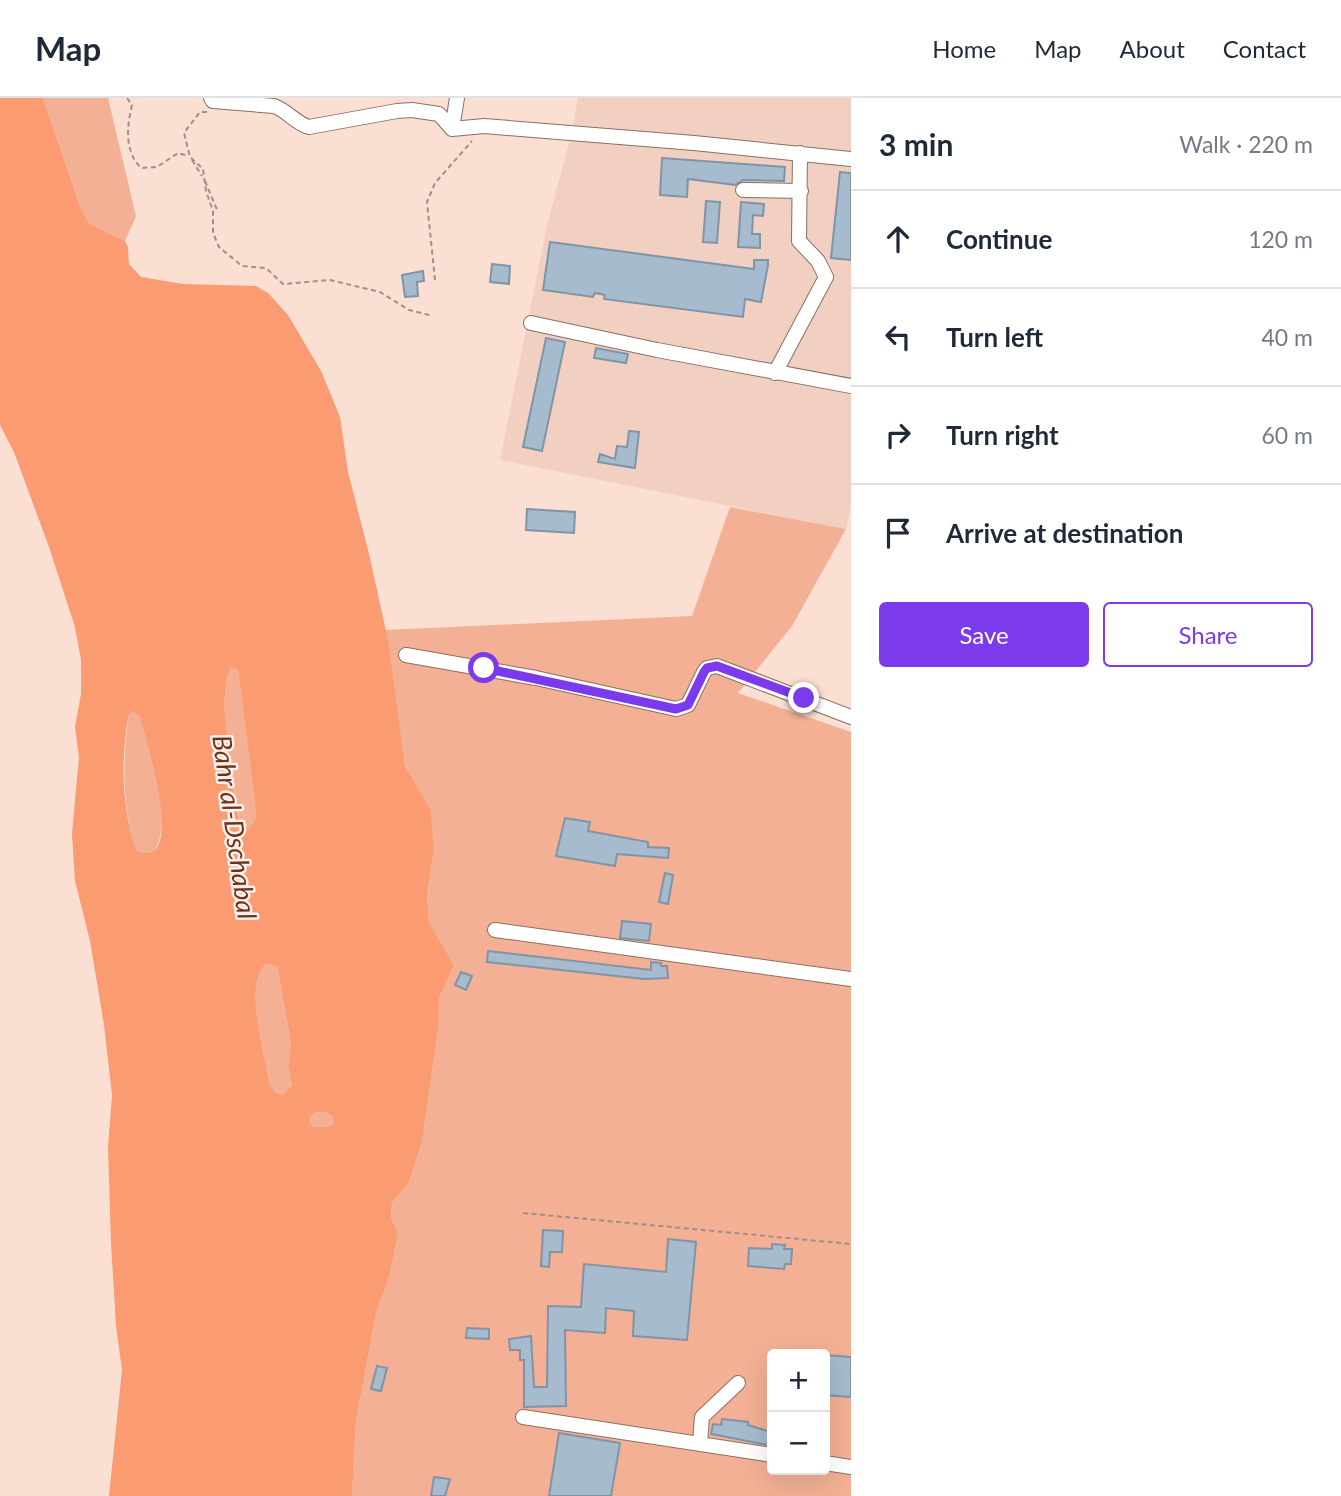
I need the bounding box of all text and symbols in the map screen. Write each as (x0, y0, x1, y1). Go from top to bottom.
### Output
text: Map (35, 28, 101, 68)
text: Home (932, 34, 996, 63)
text: Map (1034, 34, 1082, 63)
text: About (1120, 34, 1185, 63)
text: Contact (1223, 34, 1306, 63)
text: 3 min (879, 126, 953, 162)
text: Walk · 220 m (1179, 130, 1313, 158)
icon: ahead (879, 220, 917, 258)
text: Continue (946, 223, 1052, 255)
text: 120 m (1248, 225, 1313, 253)
icon: left (879, 318, 917, 356)
text: Turn left (946, 321, 1043, 353)
text: 40 m (1262, 323, 1313, 351)
icon: right (879, 416, 917, 454)
text: Turn right (946, 419, 1059, 451)
text: 60 m (1262, 421, 1313, 449)
icon: arrive (879, 514, 917, 552)
text: Arrive at destination (946, 517, 1183, 549)
button: Save (879, 602, 1089, 667)
button: Share (1103, 602, 1313, 667)
route start (468, 652, 499, 683)
route end (788, 682, 819, 713)
water label: Bahr al-Dschabal (206, 733, 264, 921)
map controls (767, 1349, 830, 1475)
button: + (767, 1349, 830, 1412)
button: − (767, 1412, 830, 1475)

